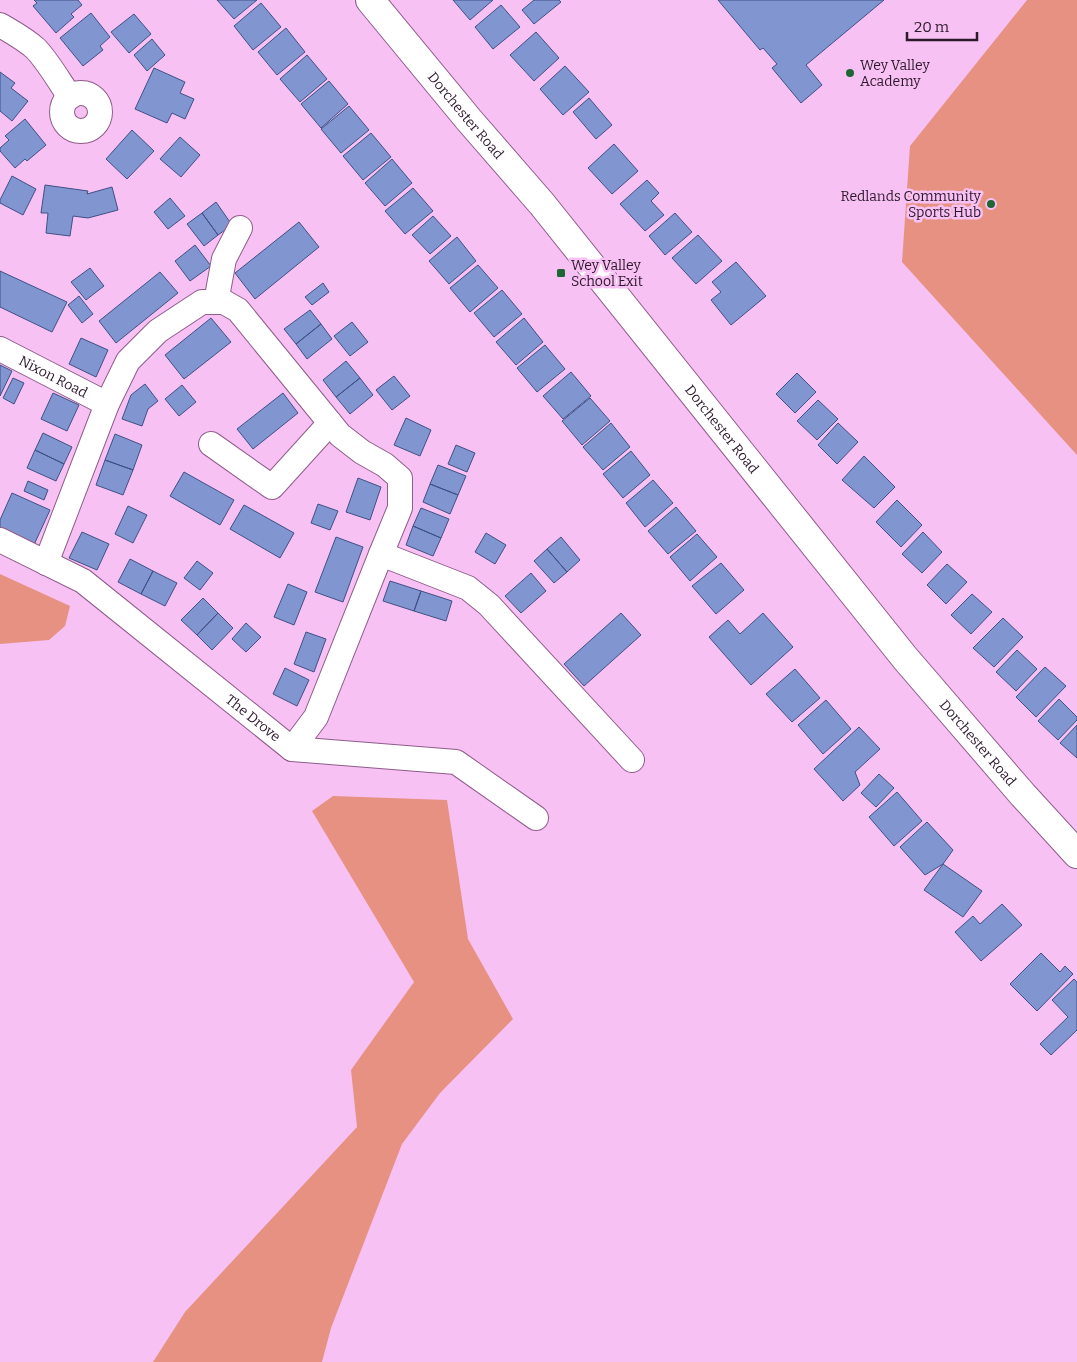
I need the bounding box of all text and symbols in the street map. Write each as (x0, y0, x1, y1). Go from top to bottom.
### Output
scale bar (907, 10, 977, 42)
text: 20 m (914, 18, 950, 36)
place label: Wey Valley Academy (860, 57, 930, 90)
marker: Wey Valley Academy (844, 67, 856, 79)
street label: Dorchester Road (424, 69, 507, 163)
place label: Redlands Community Sports Hub (841, 188, 982, 221)
marker: Redlands Community Sports Hub (985, 198, 997, 210)
place label: Wey Valley School Exit (571, 257, 643, 290)
marker: Wey Valley School Exit (555, 267, 567, 279)
street label: Nixon Road (16, 352, 90, 402)
street label: Dorchester Road (681, 382, 762, 477)
street label: The Drove (222, 691, 284, 745)
street label: Dorchester Road (936, 696, 1019, 790)

